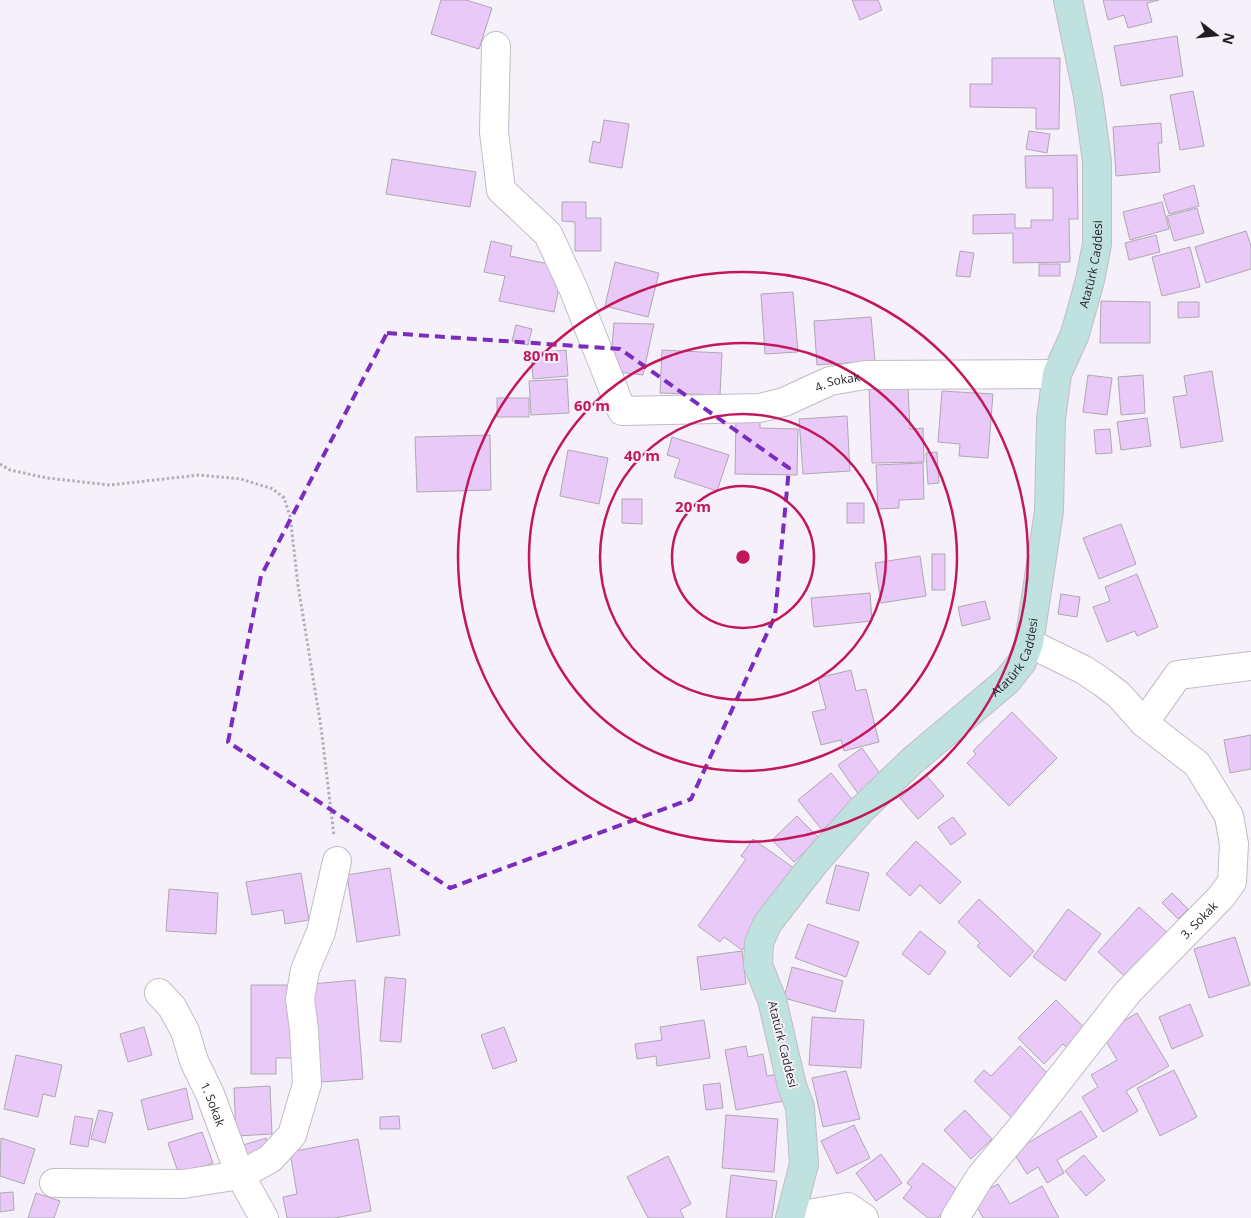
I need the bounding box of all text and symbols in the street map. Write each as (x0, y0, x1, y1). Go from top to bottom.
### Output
north arrow (1191, 10, 1241, 60)
text: N (1218, 31, 1240, 47)
street label: Atatürk Caddesi (1074, 220, 1106, 310)
text: 80 m (523, 345, 559, 365)
street label: 4. Sokak (812, 367, 862, 395)
text: 60 m (574, 395, 610, 415)
text: 40 m (624, 445, 660, 465)
text: 20 m (675, 496, 711, 516)
centre of rings (734, 548, 752, 566)
street label: Atatürk Caddesi (987, 617, 1041, 700)
street label: 3. Sokak (1176, 897, 1221, 942)
street label: Atatürk Caddesi (764, 999, 802, 1089)
street label: 1. Sokak (197, 1079, 230, 1129)

